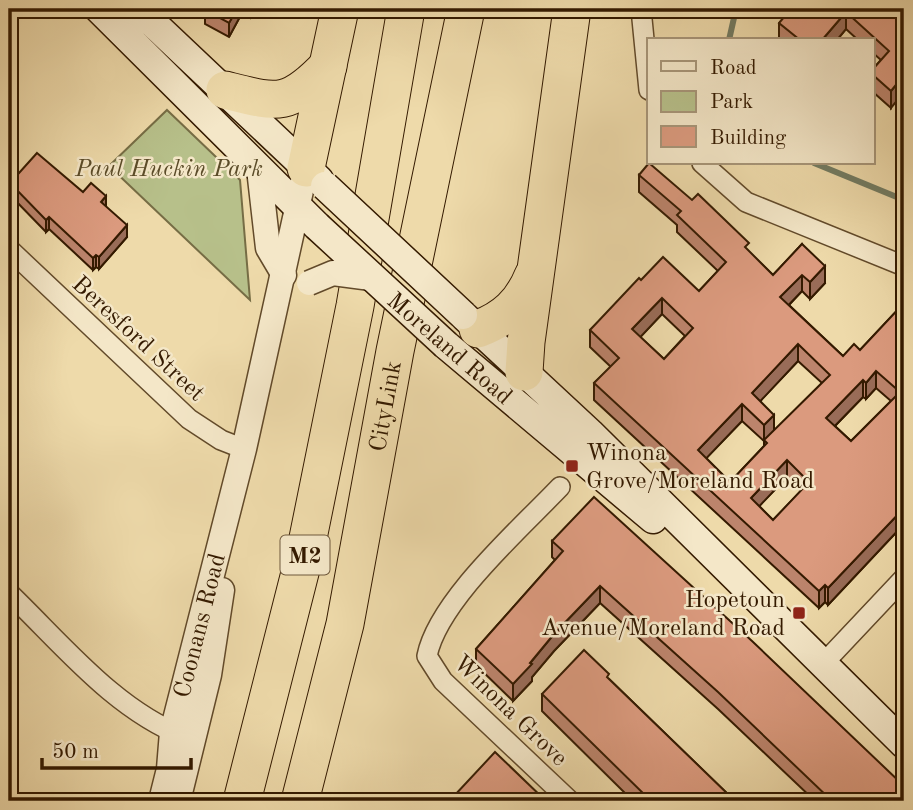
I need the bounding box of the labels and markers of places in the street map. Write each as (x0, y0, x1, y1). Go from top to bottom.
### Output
place label: Winona Grove/Moreland Road (586, 442, 814, 494)
marker: Winona Grove/Moreland Road (564, 458, 580, 474)
place label: Hopetoun Avenue/Moreland Road (541, 589, 785, 641)
marker: Hopetoun Avenue/Moreland Road (791, 605, 807, 621)

